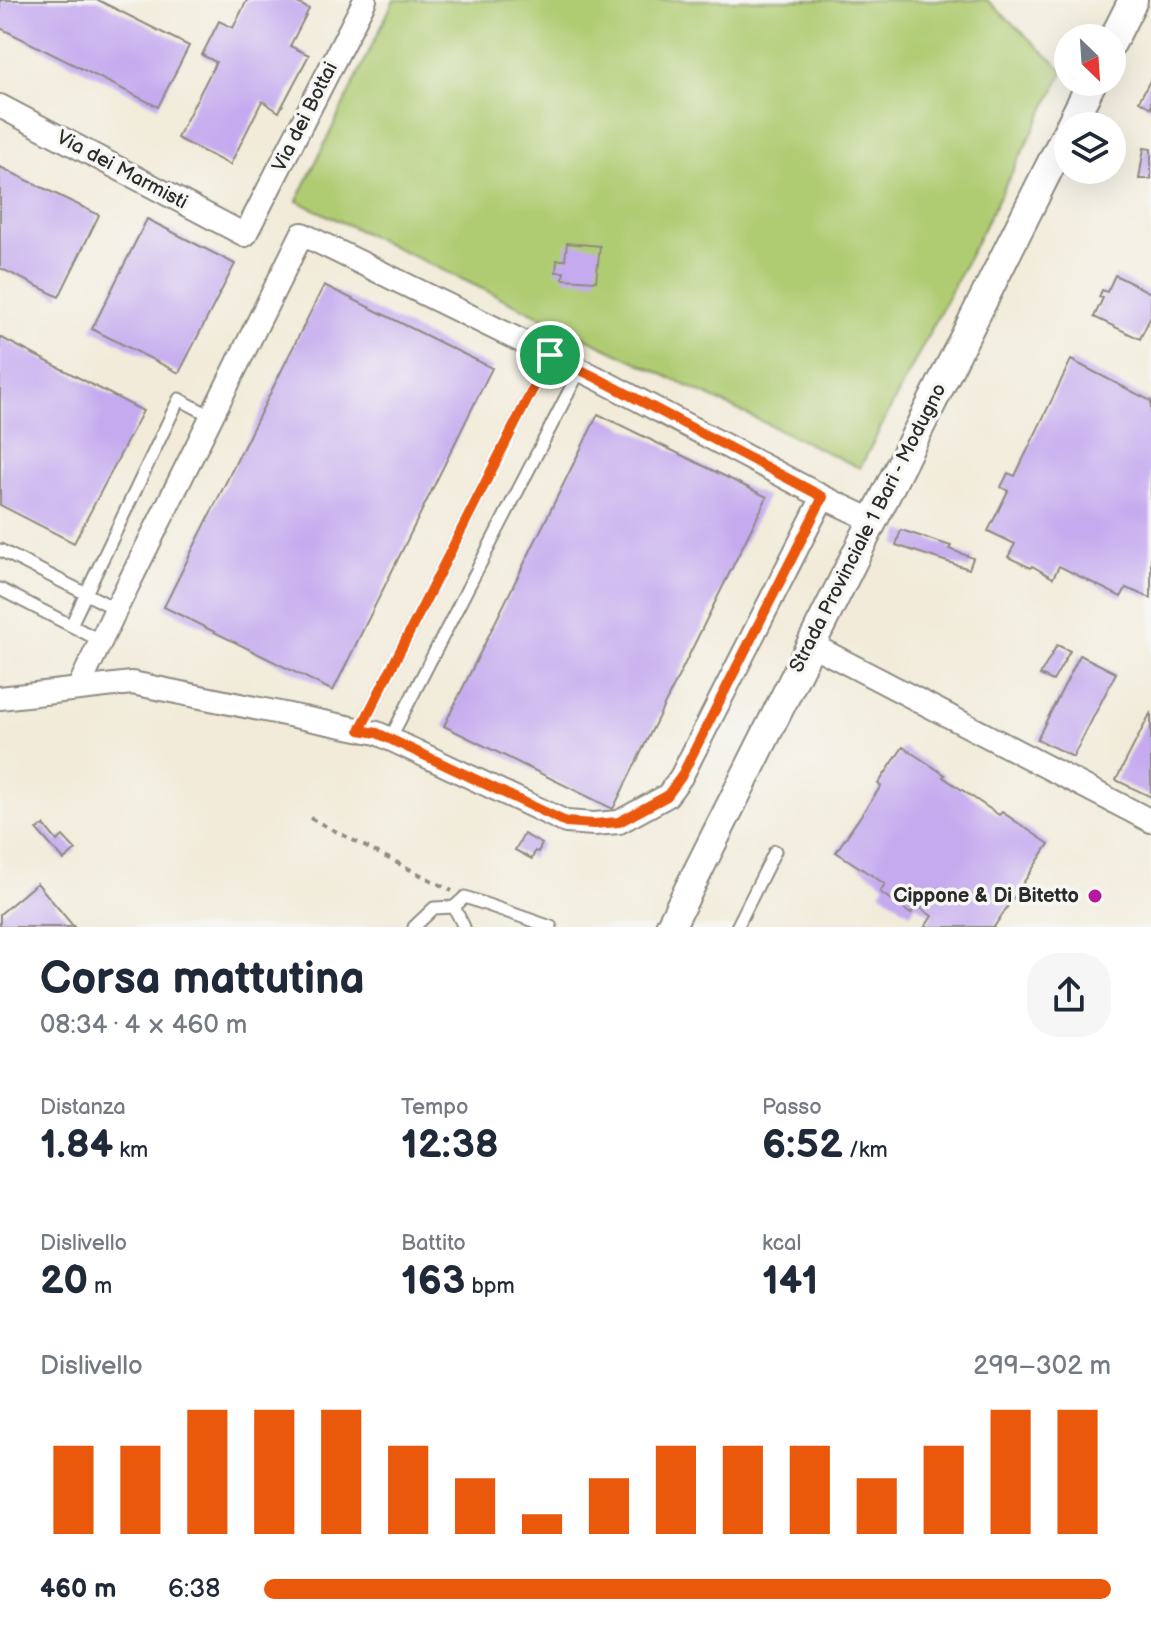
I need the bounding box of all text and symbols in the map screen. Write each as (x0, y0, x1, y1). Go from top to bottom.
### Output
north arrow (1054, 24, 1126, 96)
map controls (1054, 24, 1126, 184)
street label: Via dei Bottai (267, 58, 343, 176)
button: layers (1054, 112, 1126, 184)
street label: Via dei Marmisti (52, 125, 192, 215)
pin (516, 321, 584, 389)
icon: arrive (528, 333, 572, 377)
street label: Strada Provinciale 1 Bari - Modugno (784, 380, 952, 676)
place label: Cippone & Di Bitetto (893, 884, 1079, 908)
marker: Cippone & Di Bitetto (1086, 887, 1104, 905)
text: Corsa mattutina (40, 953, 365, 1006)
button: share (1027, 953, 1111, 1037)
text: 08:34 · 4 × 460 m (40, 1010, 247, 1041)
text: Distanza (40, 1094, 126, 1121)
text: Tempo (401, 1094, 468, 1121)
text: Passo (762, 1094, 822, 1121)
text: 1.84 (40, 1121, 113, 1169)
text: 12:38 (401, 1121, 499, 1169)
text: 6:52 (762, 1121, 843, 1169)
text: km (113, 1137, 148, 1164)
text: /km (843, 1137, 888, 1164)
text: Dislivello (40, 1230, 127, 1257)
text: Battito (401, 1230, 466, 1257)
text: kcal (762, 1230, 801, 1257)
text: 20 (40, 1257, 88, 1305)
text: 163 (401, 1257, 465, 1305)
text: 141 (762, 1257, 818, 1305)
text: m (88, 1273, 112, 1300)
text: bpm (465, 1273, 515, 1300)
text: Dislivello (40, 1351, 143, 1382)
text: 299–302 m (973, 1351, 1111, 1382)
text: 460 m (40, 1574, 116, 1605)
text: 6:38 (168, 1574, 220, 1605)

